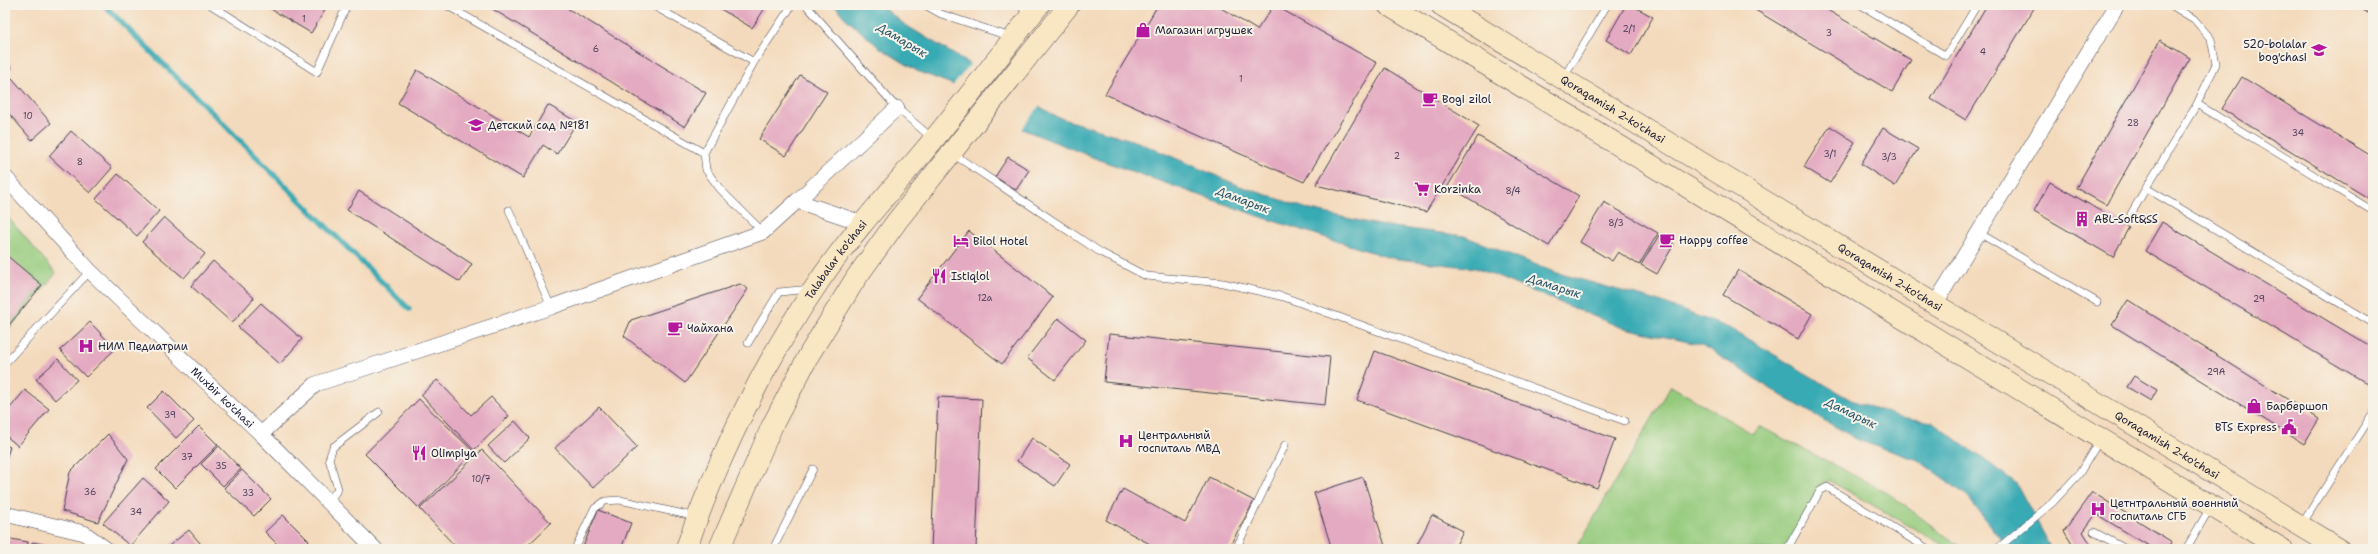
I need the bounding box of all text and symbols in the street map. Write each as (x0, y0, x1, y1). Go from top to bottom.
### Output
house number: 1 (302, 13, 306, 25)
water label: Дамарык (873, 18, 930, 61)
shop icon: Магазин игрушек (1134, 21, 1152, 39)
place label: Магазин игрушек (1155, 23, 1253, 38)
house number: 2/1 (1622, 23, 1636, 35)
house number: 3 (1826, 27, 1832, 39)
place label: 520-bolalar bog'chasi (2243, 37, 2307, 65)
school or university icon: 520-bolalar bog'chasi (2310, 41, 2328, 59)
house number: 6 (593, 43, 599, 55)
house number: 4 (1980, 46, 1986, 58)
street label: Qoraqamish 2-ko'chasi (1558, 72, 1668, 147)
house number: 1 (1239, 73, 1243, 85)
cafe icon: Bogi zilol (1421, 90, 1439, 108)
place label: Bogi zilol (1442, 92, 1492, 107)
house number: 10 (23, 110, 33, 122)
school or university icon: Детский сад №181 (467, 116, 485, 134)
house number: 28 (2127, 117, 2139, 129)
place label: Детский сад №181 (488, 118, 589, 133)
house number: 34 (2292, 127, 2304, 139)
house number: 3/1 (1823, 148, 1837, 160)
house number: 2 (1394, 150, 1400, 162)
house number: 3/3 (1881, 151, 1897, 163)
house number: 8 (77, 156, 83, 168)
supermarket icon: Korzinka (1413, 180, 1431, 198)
water label: Дамарык (1213, 182, 1272, 218)
place label: Korzinka (1434, 182, 1481, 197)
house number: 8/4 (1505, 185, 1521, 197)
building icon: ABL-Soft&SS (2073, 210, 2091, 228)
place label: ABL-Soft&SS (2094, 212, 2158, 227)
street label: Talabalar ko'chasi (801, 217, 870, 302)
house number: 8/3 (1608, 217, 1624, 229)
cafe icon: Happy coffee (1658, 231, 1676, 249)
hotel icon: Bilol Hotel (952, 232, 970, 250)
place label: Happy coffee (1679, 233, 1748, 248)
place label: Bilol Hotel (973, 234, 1029, 249)
street label: Qoraqamish 2-ko'chasi (1835, 240, 1945, 315)
restaurant icon: Istiqlol (930, 267, 948, 285)
place label: Istiqlol (951, 269, 990, 284)
water label: Дамарык (1524, 270, 1583, 302)
house number: 12a (978, 292, 993, 304)
house number: 29 (2253, 293, 2265, 305)
cafe icon: Чайхана (666, 319, 684, 337)
place label: Чайхана (687, 321, 734, 336)
hospital icon: НИМ Педиатрии (77, 337, 95, 355)
place label: НИМ Педиатрии (98, 339, 188, 354)
street label: Muxbir ko'chasi (188, 364, 258, 431)
house number: 29A (2207, 366, 2226, 378)
water label: Дамарык (1822, 393, 1880, 433)
shop icon: Барбершоп (2245, 397, 2263, 415)
place label: Барбершоп (2266, 399, 2328, 414)
street label: Qoraqamish 2-ko'chasi (2112, 407, 2222, 482)
house number: 39 (164, 409, 176, 421)
public building icon: BTS Express (2280, 418, 2298, 436)
place label: BTS Express (2215, 420, 2277, 435)
place label: Центральный госпиталь МВД (1138, 428, 1221, 456)
hospital icon: Центральный госпиталь МВД (1117, 432, 1135, 450)
restaurant icon: Olimpiya (410, 444, 428, 462)
place label: Olimpiya (431, 446, 477, 461)
house number: 37 (181, 451, 193, 463)
house number: 35 (215, 460, 227, 472)
house number: 10/7 (471, 473, 491, 485)
house number: 36 (84, 486, 96, 498)
house number: 33 (242, 487, 254, 499)
place label: Цетнтральный военный госпиталь СГБ (2110, 496, 2238, 524)
hospital icon: Цетнтральный военный госпиталь СГБ (2089, 500, 2107, 518)
house number: 34 (130, 506, 142, 518)

